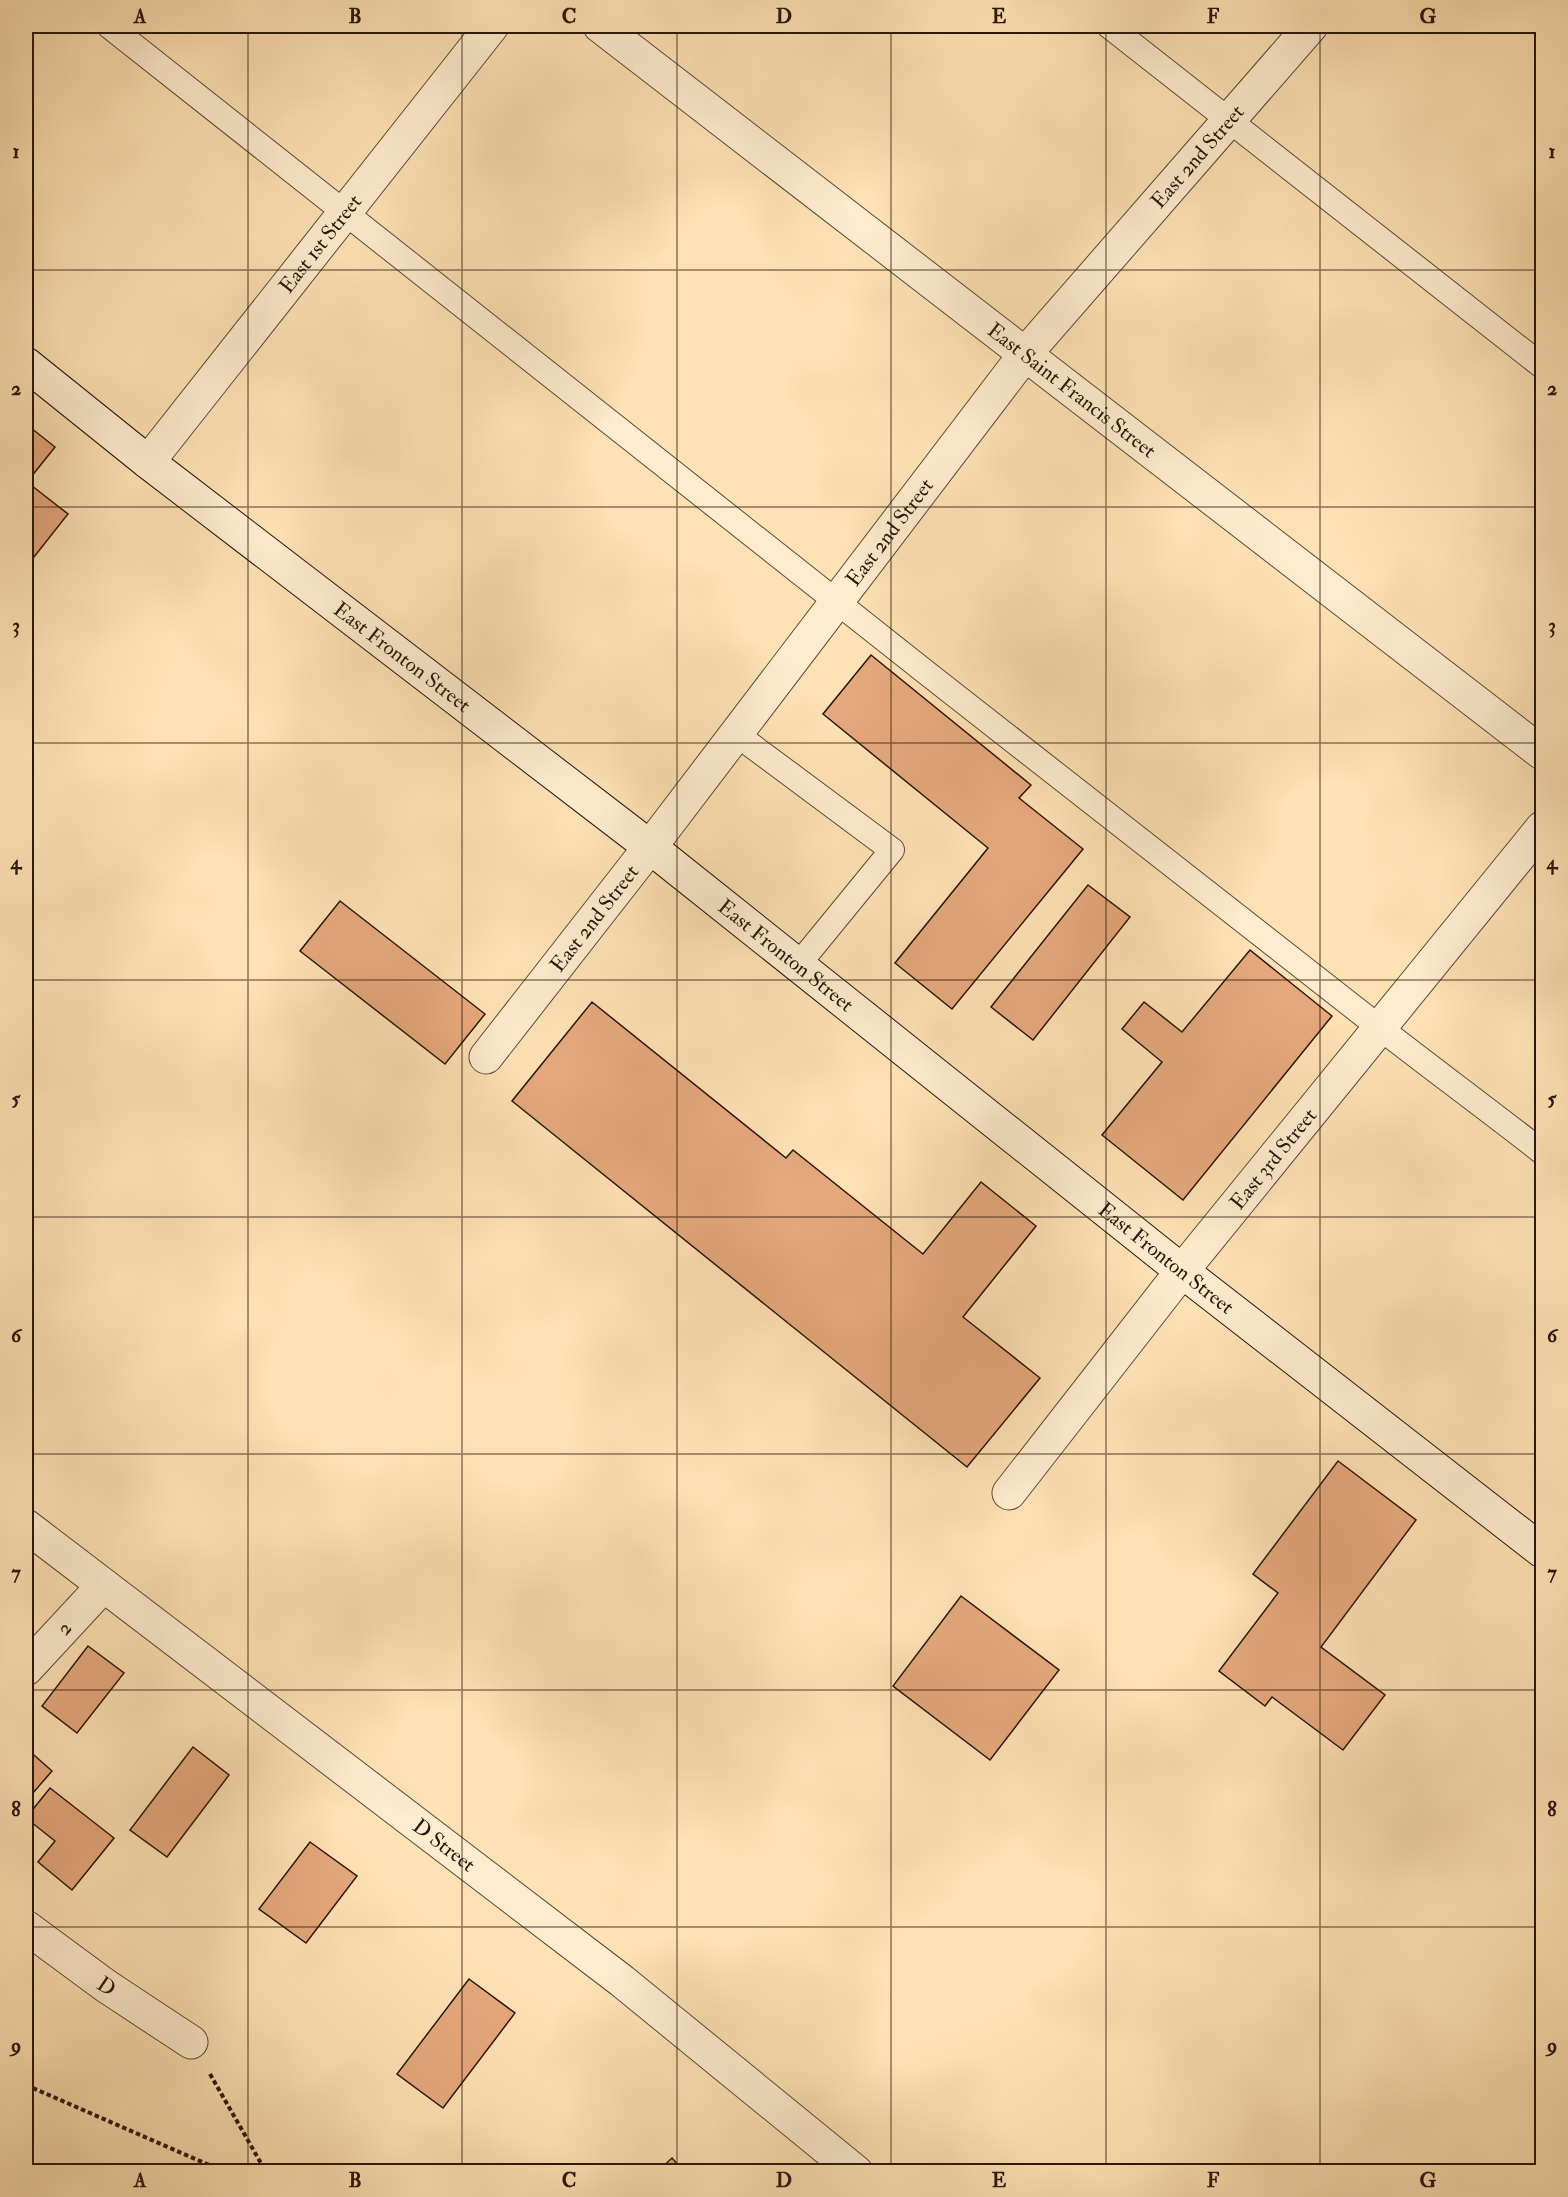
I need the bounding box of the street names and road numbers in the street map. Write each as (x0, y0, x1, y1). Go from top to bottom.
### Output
street label: East 2nd Street (1145, 99, 1250, 214)
street label: East 1st Street (273, 189, 368, 299)
street label: East Saint Francis Street (982, 316, 1162, 464)
street label: East 2nd Street (840, 473, 940, 592)
street label: East Fronton Street (328, 596, 477, 718)
street label: East 2nd Street (544, 859, 645, 977)
street label: East Fronton Street (713, 893, 860, 1018)
street label: East 3rd Street (1224, 1102, 1323, 1215)
street label: East Fronton Street (1093, 1196, 1240, 1320)
street label: 2 (51, 1615, 78, 1641)
street label: D Street (407, 1813, 481, 1878)
street label: D (92, 1970, 121, 2002)

